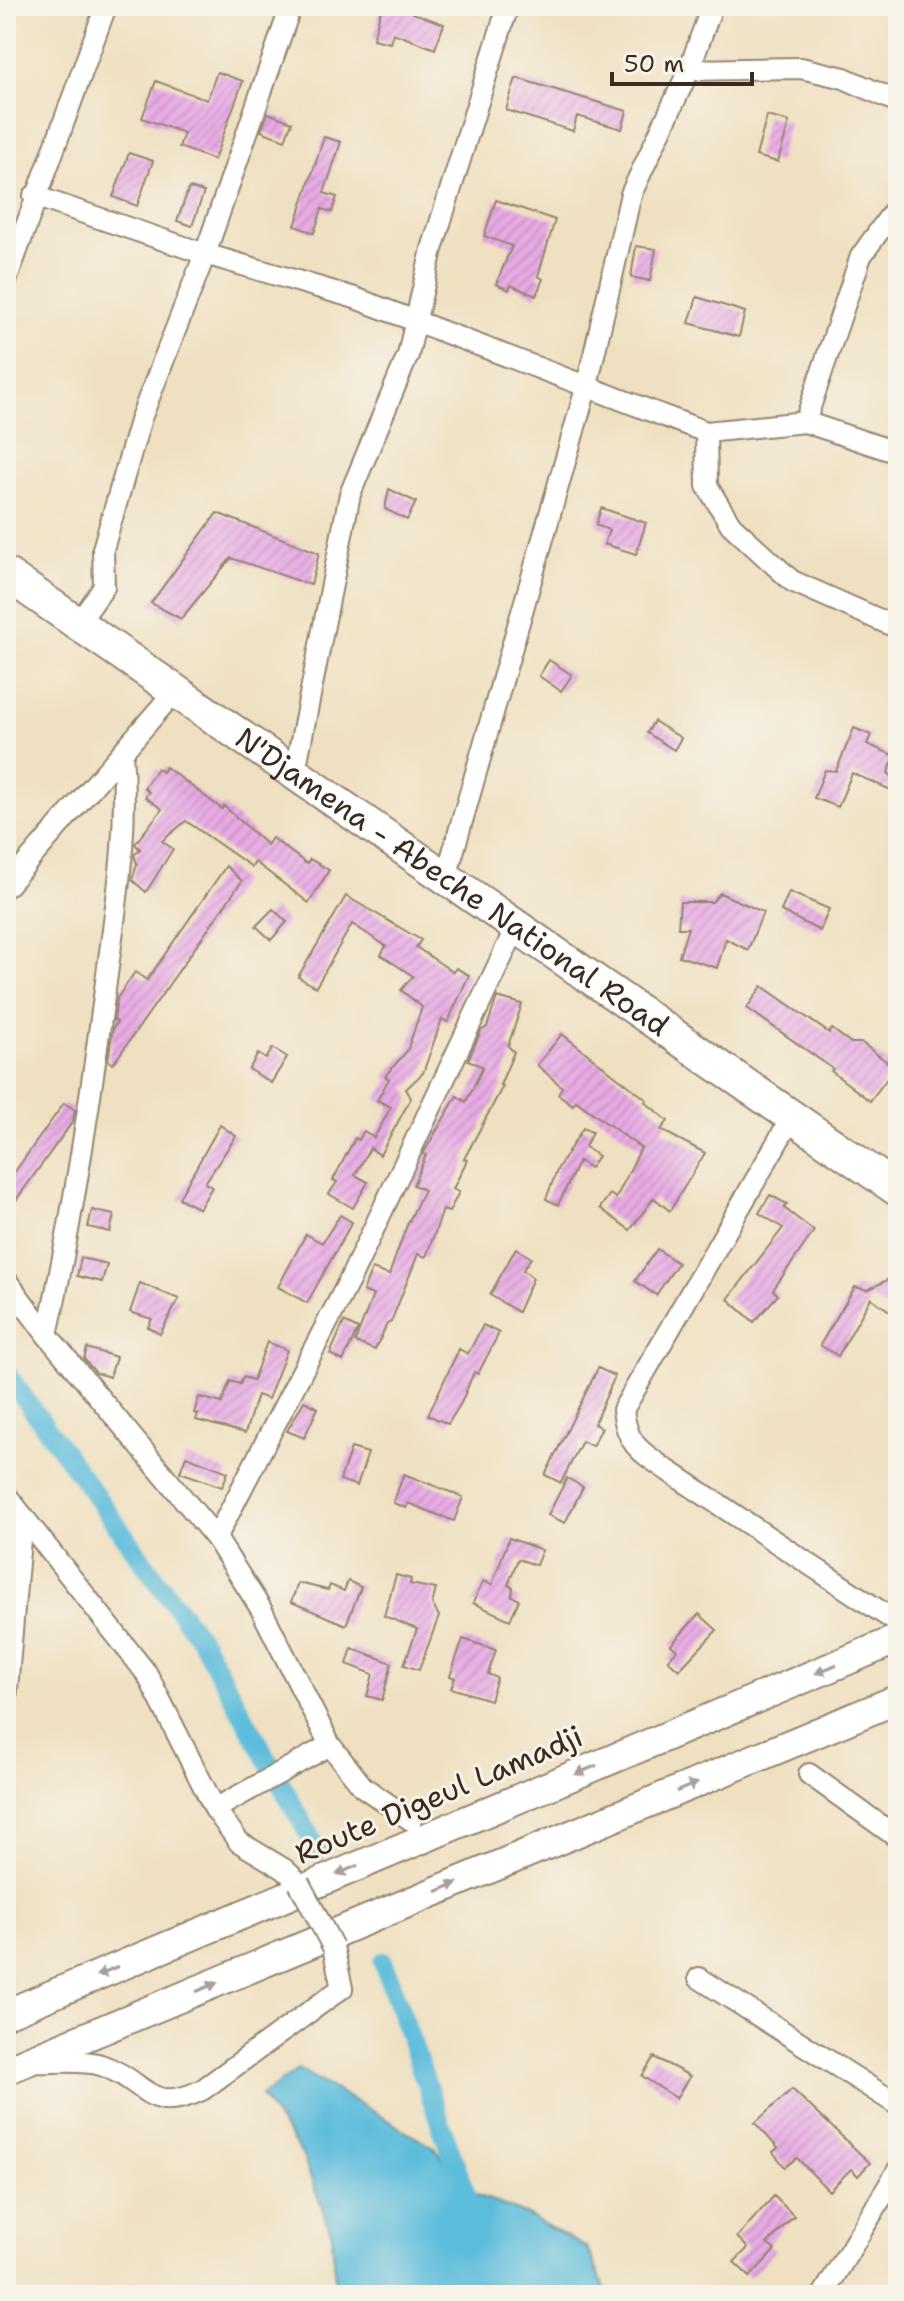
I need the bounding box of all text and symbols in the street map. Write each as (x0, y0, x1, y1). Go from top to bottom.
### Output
scale bar (612, 36, 752, 86)
text: 50 m (624, 48, 684, 80)
street label: N'Djamena - Abeche National Road (227, 717, 677, 1046)
one-way arrow (814, 1663, 838, 1676)
street label: Route Digeul Lamadji (289, 1715, 589, 1874)
one-way arrow (574, 1763, 598, 1776)
one-way arrow (676, 1780, 700, 1793)
one-way arrow (335, 1864, 359, 1877)
one-way arrow (435, 1880, 459, 1893)
one-way arrow (95, 1965, 119, 1978)
one-way arrow (195, 1980, 219, 1993)

